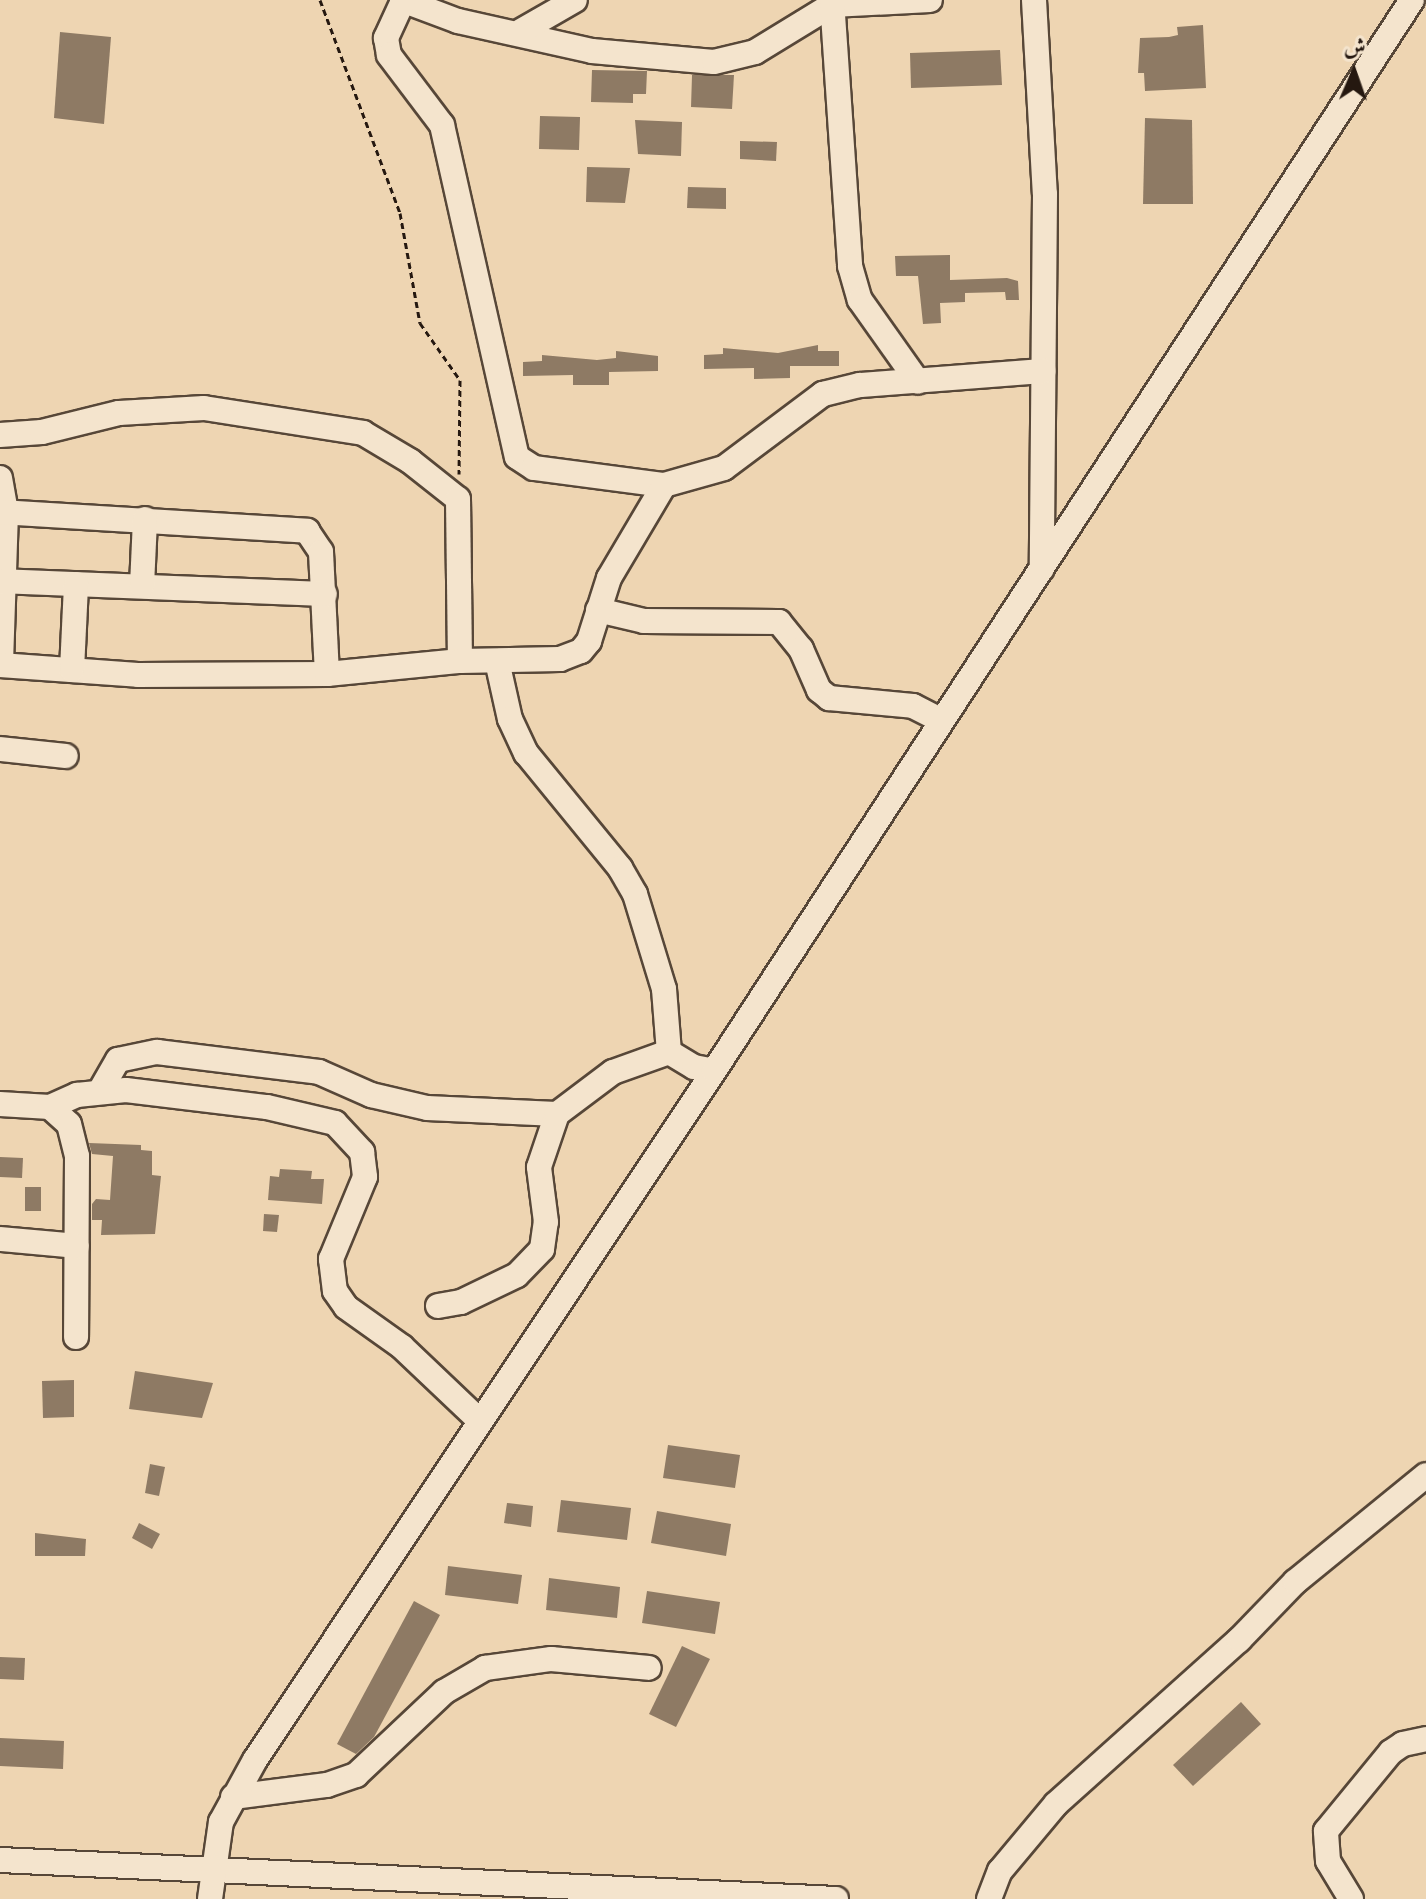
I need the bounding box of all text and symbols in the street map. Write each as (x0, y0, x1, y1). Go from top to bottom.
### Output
north arrow (1314, 32, 1394, 112)
text: ش (1343, 34, 1366, 61)

